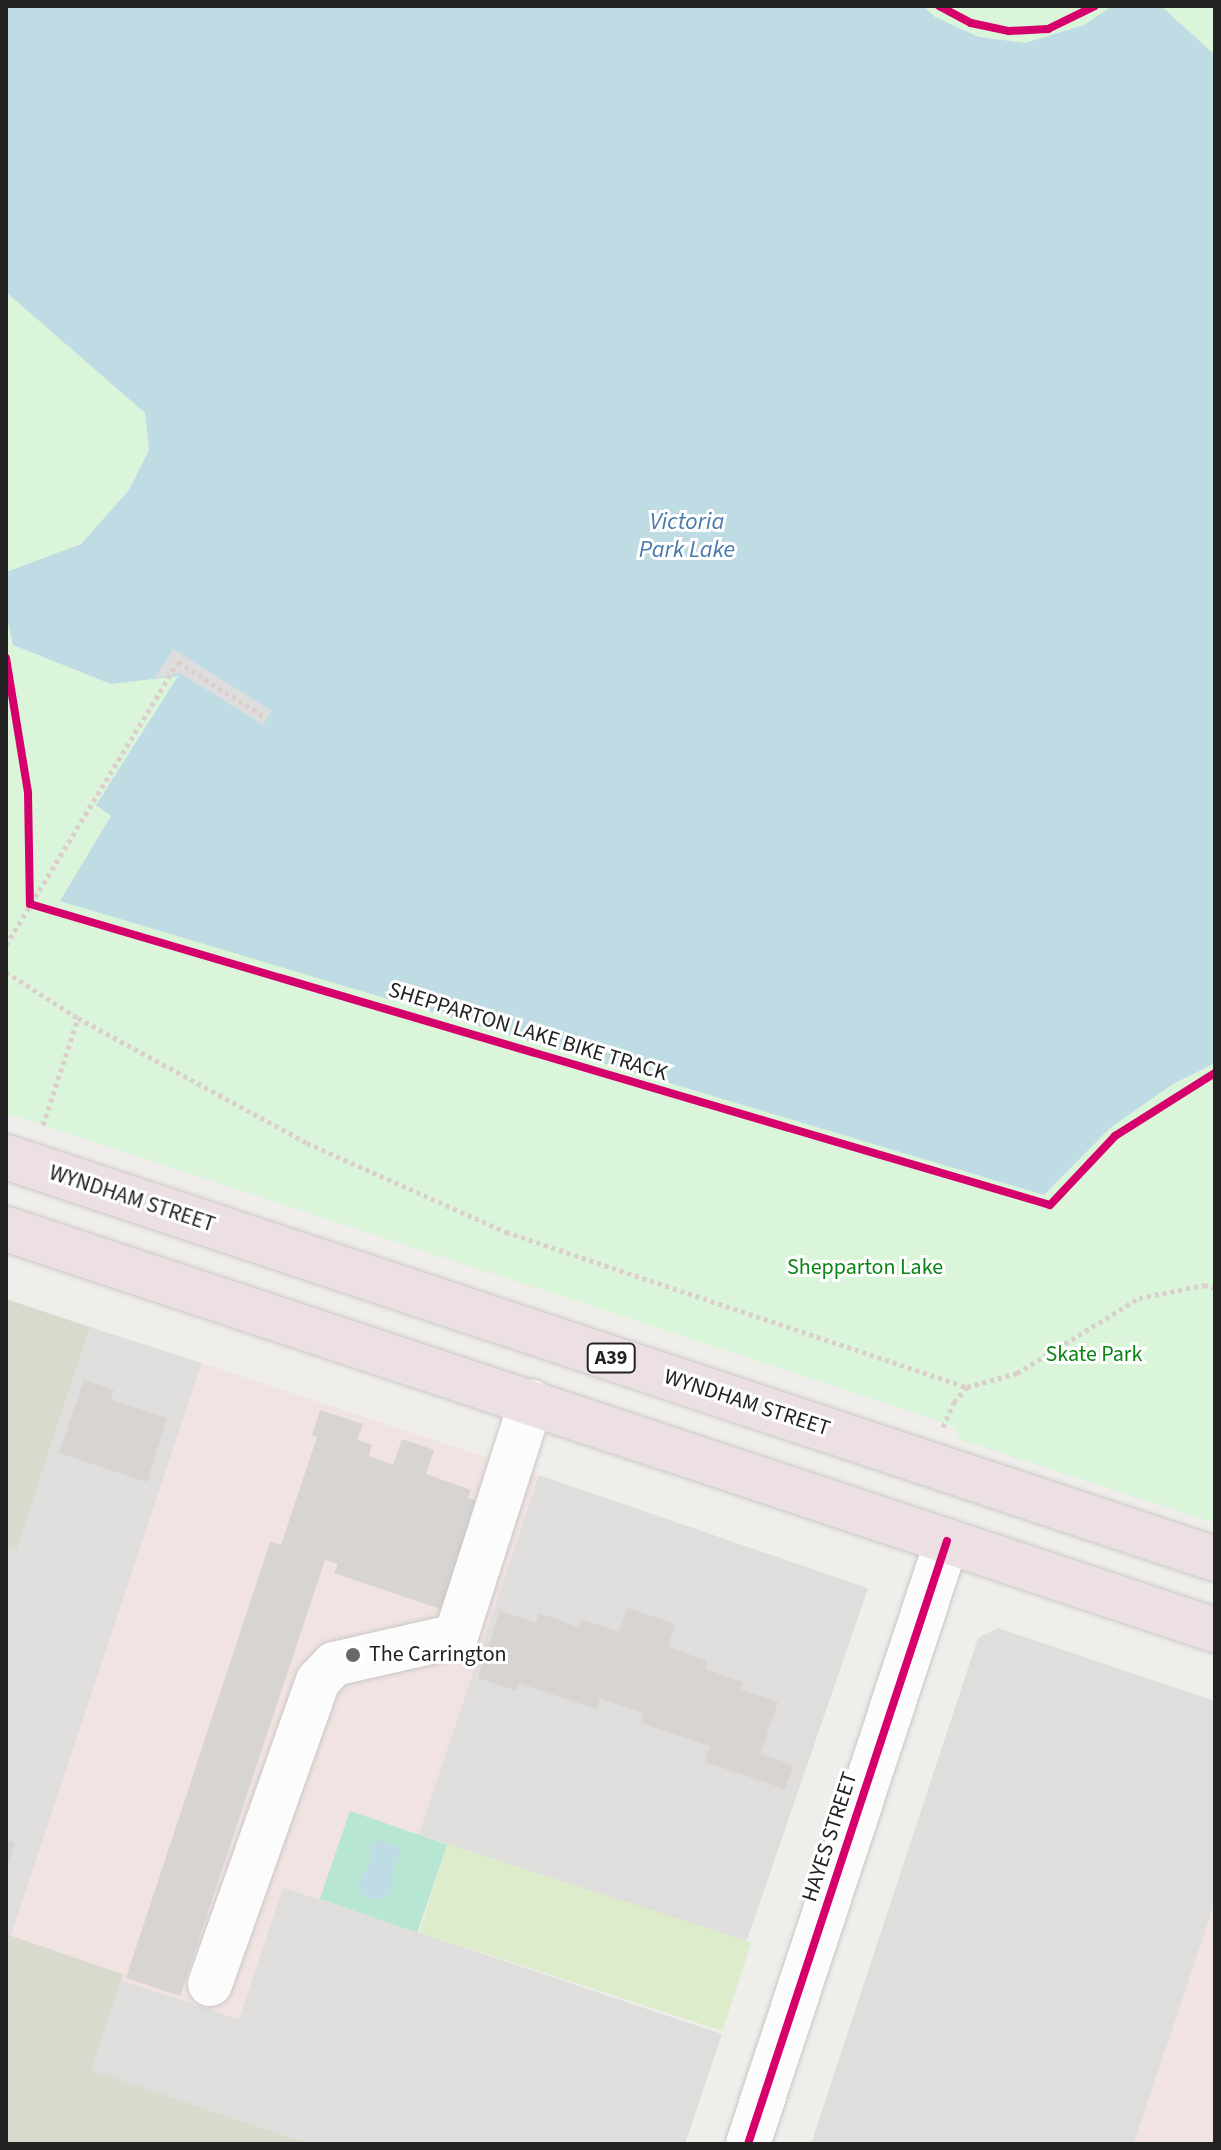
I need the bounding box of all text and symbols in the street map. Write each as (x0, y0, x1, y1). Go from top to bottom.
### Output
water label: Victoria Park Lake (639, 508, 735, 564)
street label: SHEPPARTON LAKE BIKE TRACK (385, 977, 671, 1087)
street label: WYNDHAM STREET (46, 1160, 218, 1238)
park label: Shepparton Lake (787, 1255, 943, 1281)
road number: A39 (585, 1342, 637, 1374)
park label: Skate Park (1046, 1342, 1142, 1368)
street label: WYNDHAM STREET (661, 1364, 833, 1442)
place label: The Carrington (369, 1642, 507, 1668)
marker: The Carrington (344, 1646, 362, 1664)
street label: HAYES STREET (797, 1769, 863, 1905)

